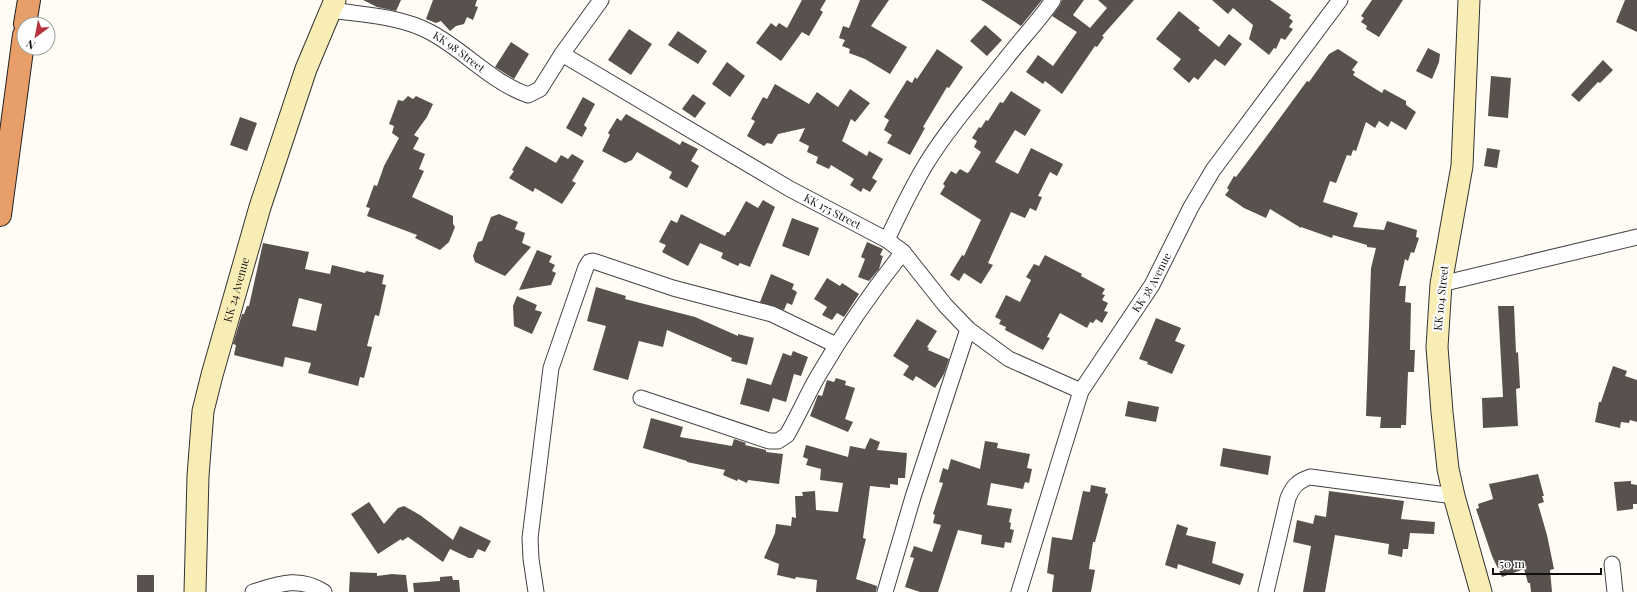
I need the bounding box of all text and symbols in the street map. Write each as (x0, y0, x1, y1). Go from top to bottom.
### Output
north arrow (16, 16, 56, 56)
street label: KK 98 Street (430, 27, 488, 75)
text: N (23, 36, 38, 53)
street label: KK 175 Street (802, 190, 864, 232)
street label: KK 38 Avenue (1128, 249, 1174, 315)
street label: KK 24 Avenue (220, 255, 252, 324)
street label: KK 104 Street (1430, 264, 1451, 331)
scale bar (1493, 550, 1601, 576)
text: 50 m (1499, 555, 1525, 571)

